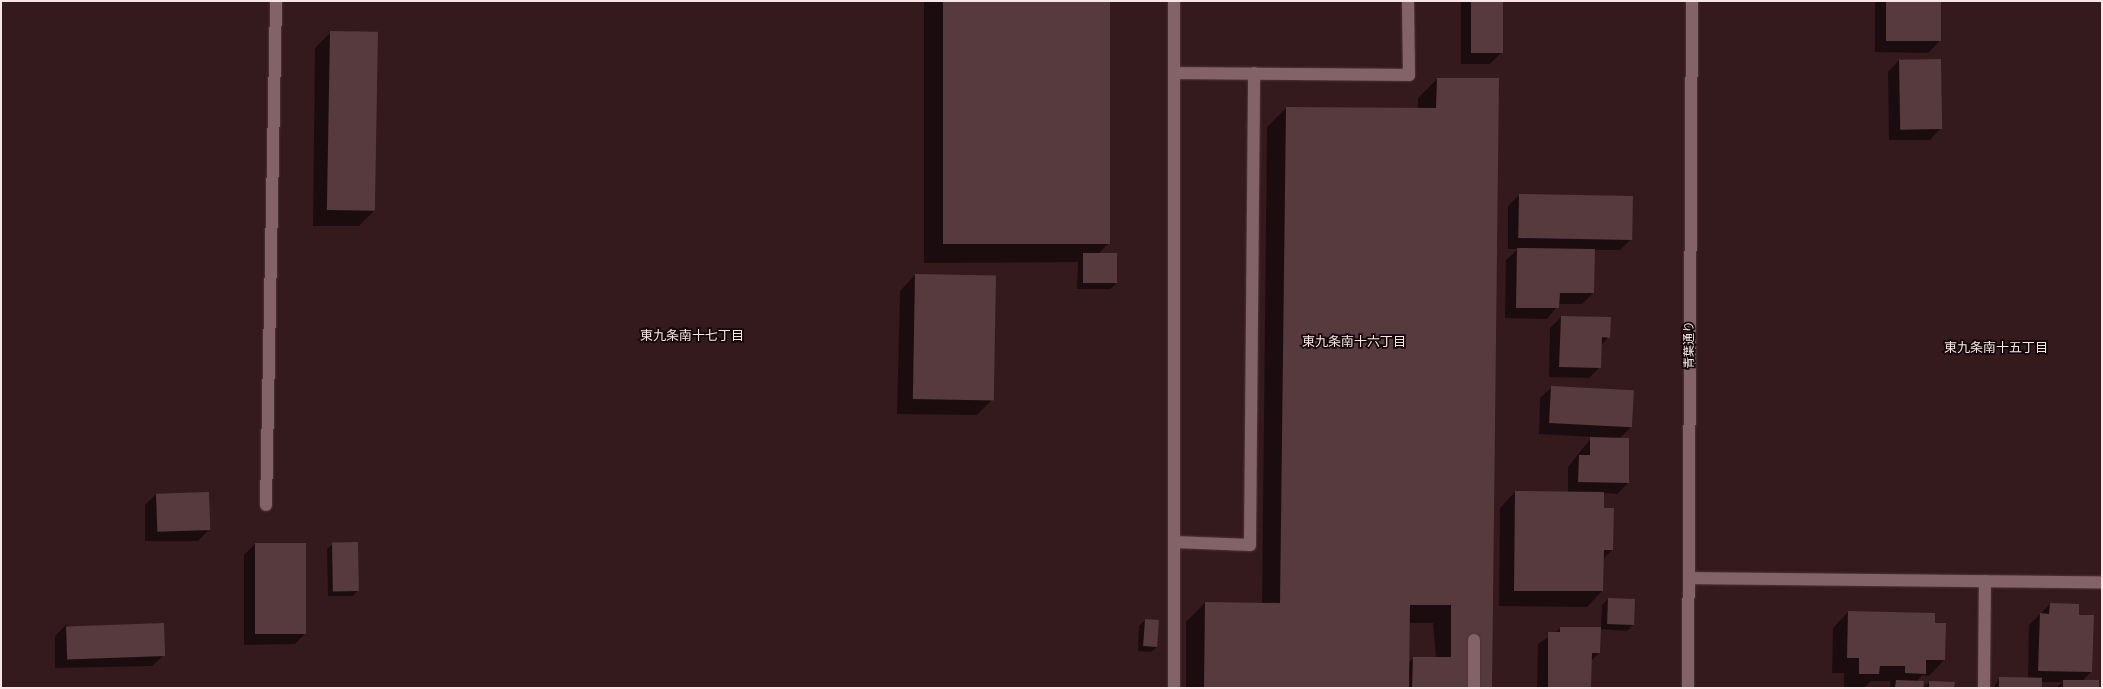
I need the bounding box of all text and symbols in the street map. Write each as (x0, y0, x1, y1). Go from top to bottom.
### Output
street label: 青葉通り (1683, 321, 1697, 369)
district label: 東九条南十七丁目 (640, 328, 744, 344)
district label: 東九条南十六丁目 (1302, 334, 1406, 350)
district label: 東九条南十五丁目 (1944, 340, 2048, 356)

